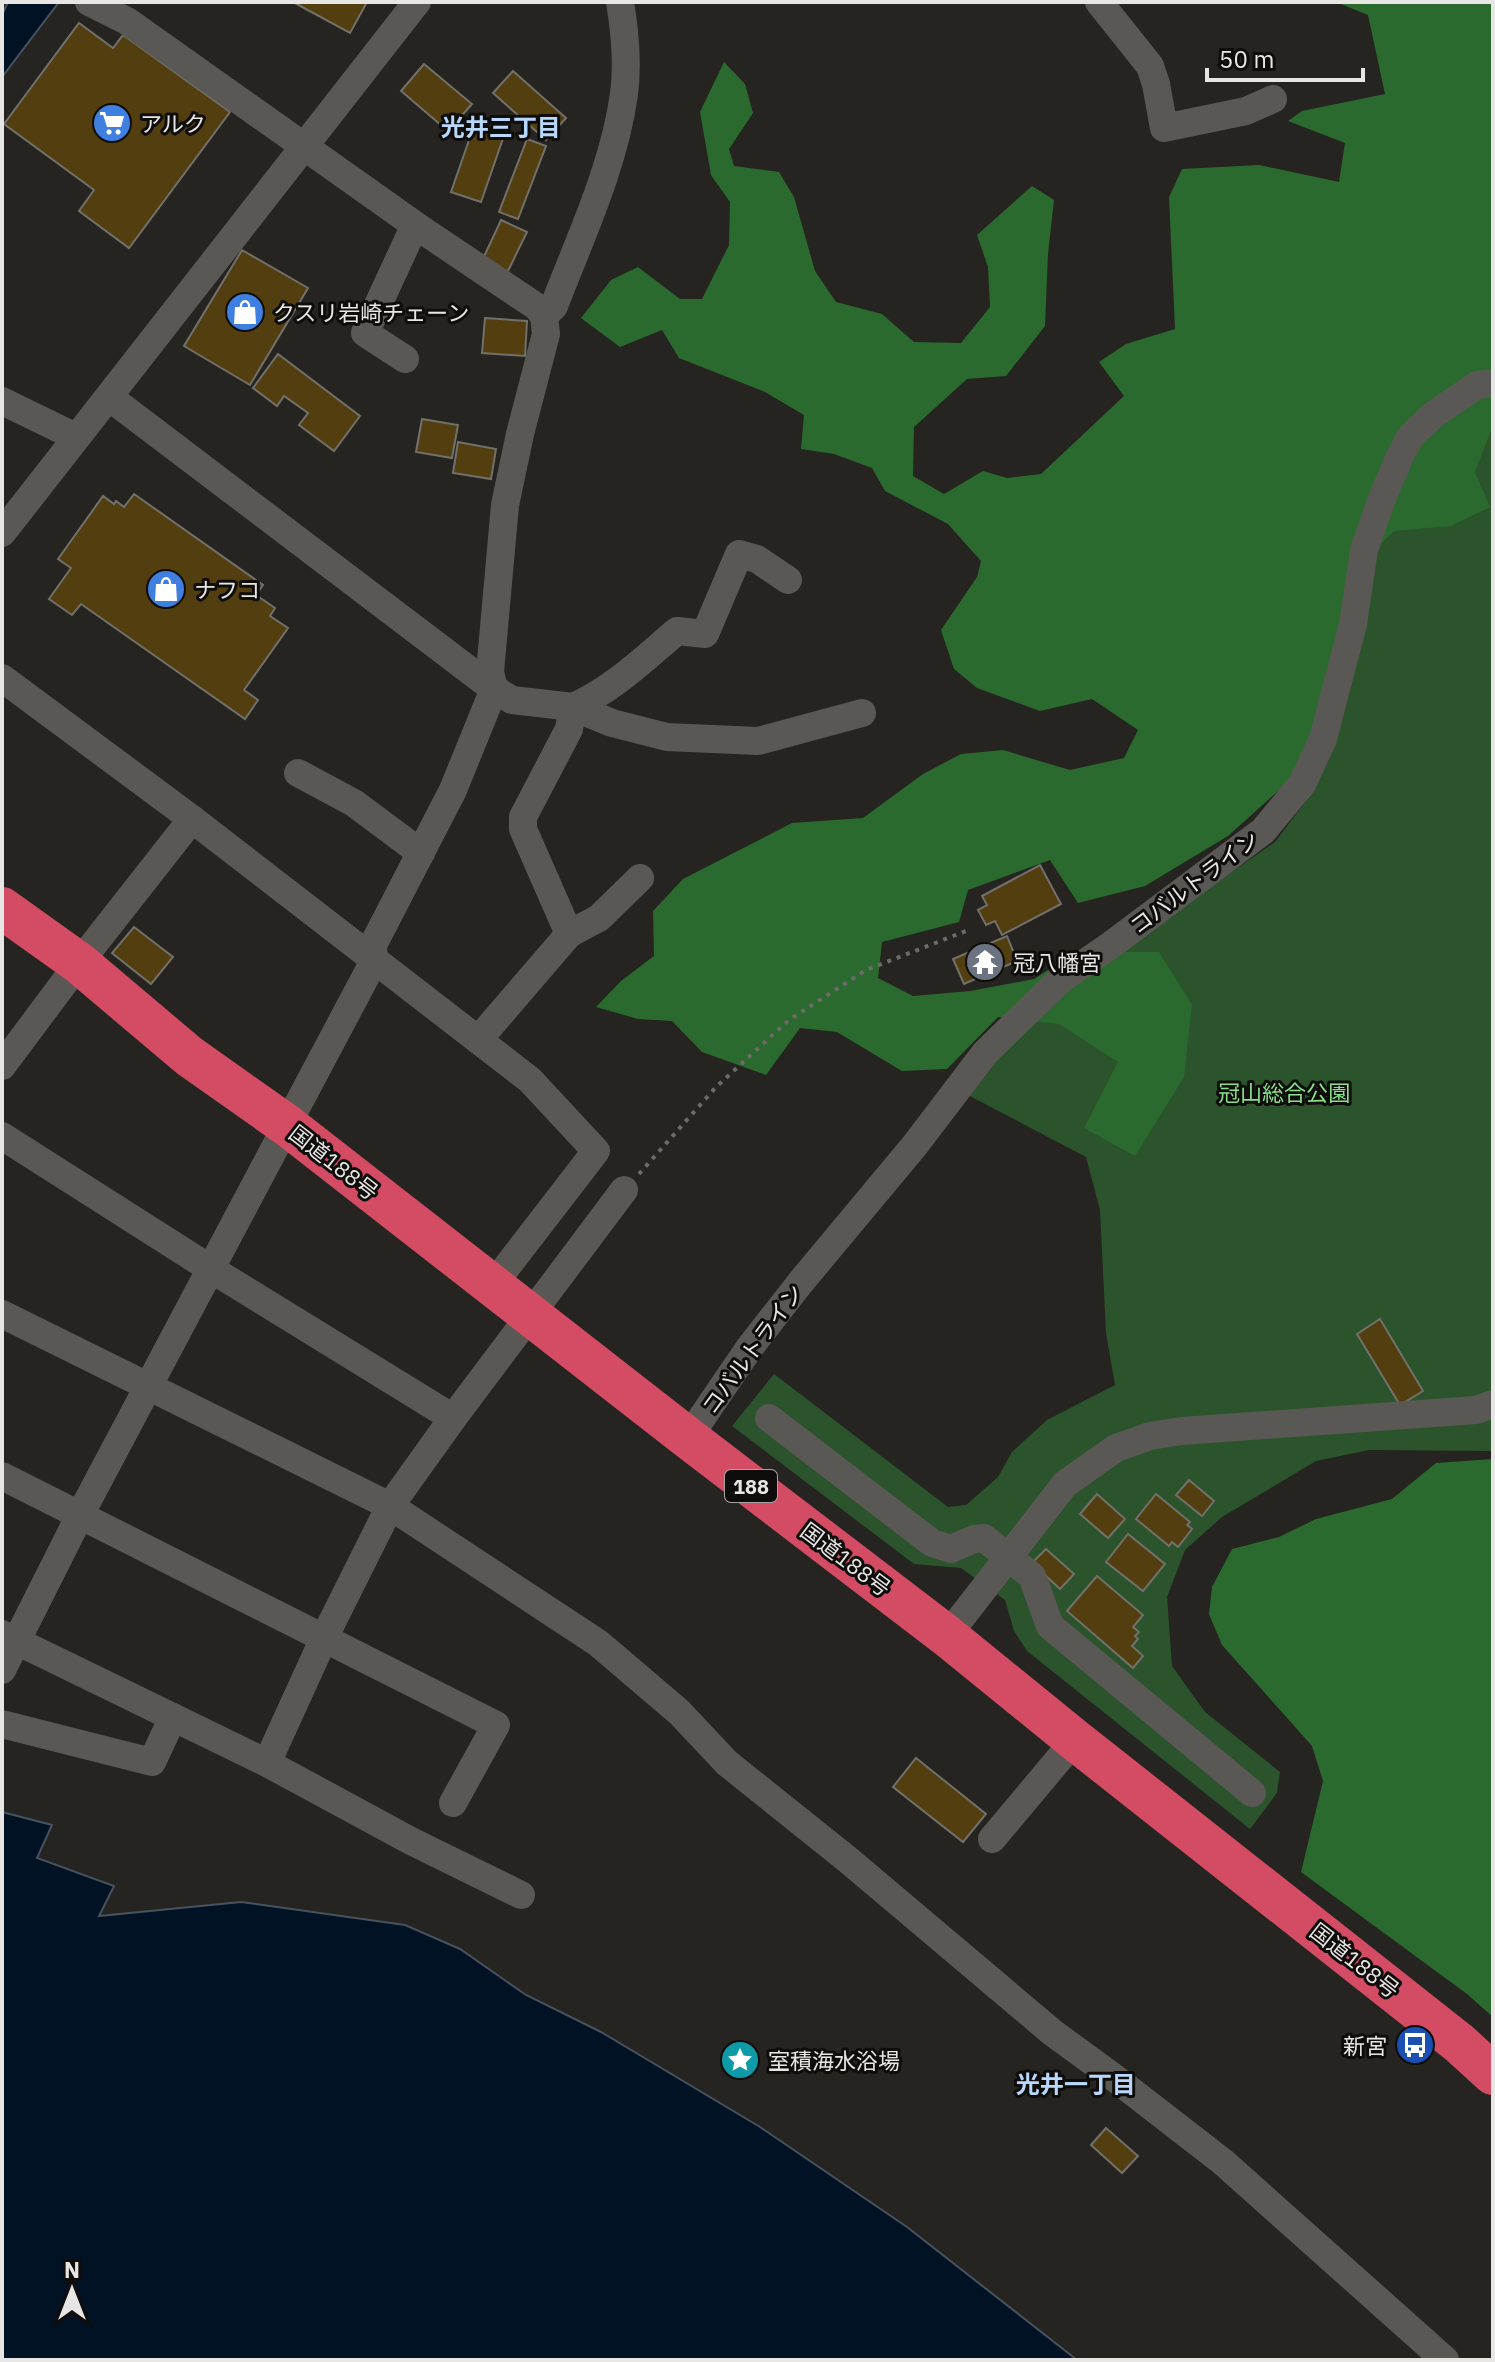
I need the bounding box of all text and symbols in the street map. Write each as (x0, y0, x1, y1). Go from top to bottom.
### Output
scale bar (1207, 32, 1363, 82)
text: 50 m (1219, 43, 1274, 75)
supermarket icon: アルク (91, 102, 133, 144)
place label: アルク (140, 109, 206, 138)
district label: 光井三丁目 (441, 111, 561, 143)
shop icon: クスリ岩崎チェーン (224, 291, 266, 333)
place label: クスリ岩崎チェーン (273, 298, 469, 327)
shop icon: ナフコ (145, 568, 187, 610)
place label: ナフコ (194, 575, 260, 604)
street label: コバルトライン (1124, 824, 1264, 940)
temple icon: 冠八幡宮 (964, 941, 1006, 983)
place label: 冠八幡宮 (1013, 948, 1101, 977)
park label: 冠山総合公園 (1218, 1078, 1350, 1107)
street label: 国道188号 (283, 1118, 385, 1206)
street label: コバルトライン (695, 1278, 809, 1420)
road number: 188 (725, 1470, 777, 1502)
street label: 国道188号 (795, 1516, 897, 1602)
street label: 国道188号 (1304, 1916, 1406, 2004)
bus stop icon: 新宮 (1394, 2024, 1436, 2066)
place label: 新宮 (1343, 2031, 1387, 2060)
place icon: 室積海水浴場 (719, 2039, 761, 2081)
place label: 室積海水浴場 (768, 2046, 900, 2075)
district label: 光井一丁目 (1016, 2068, 1136, 2100)
north arrow (32, 2250, 112, 2330)
text: N (64, 2255, 80, 2284)

